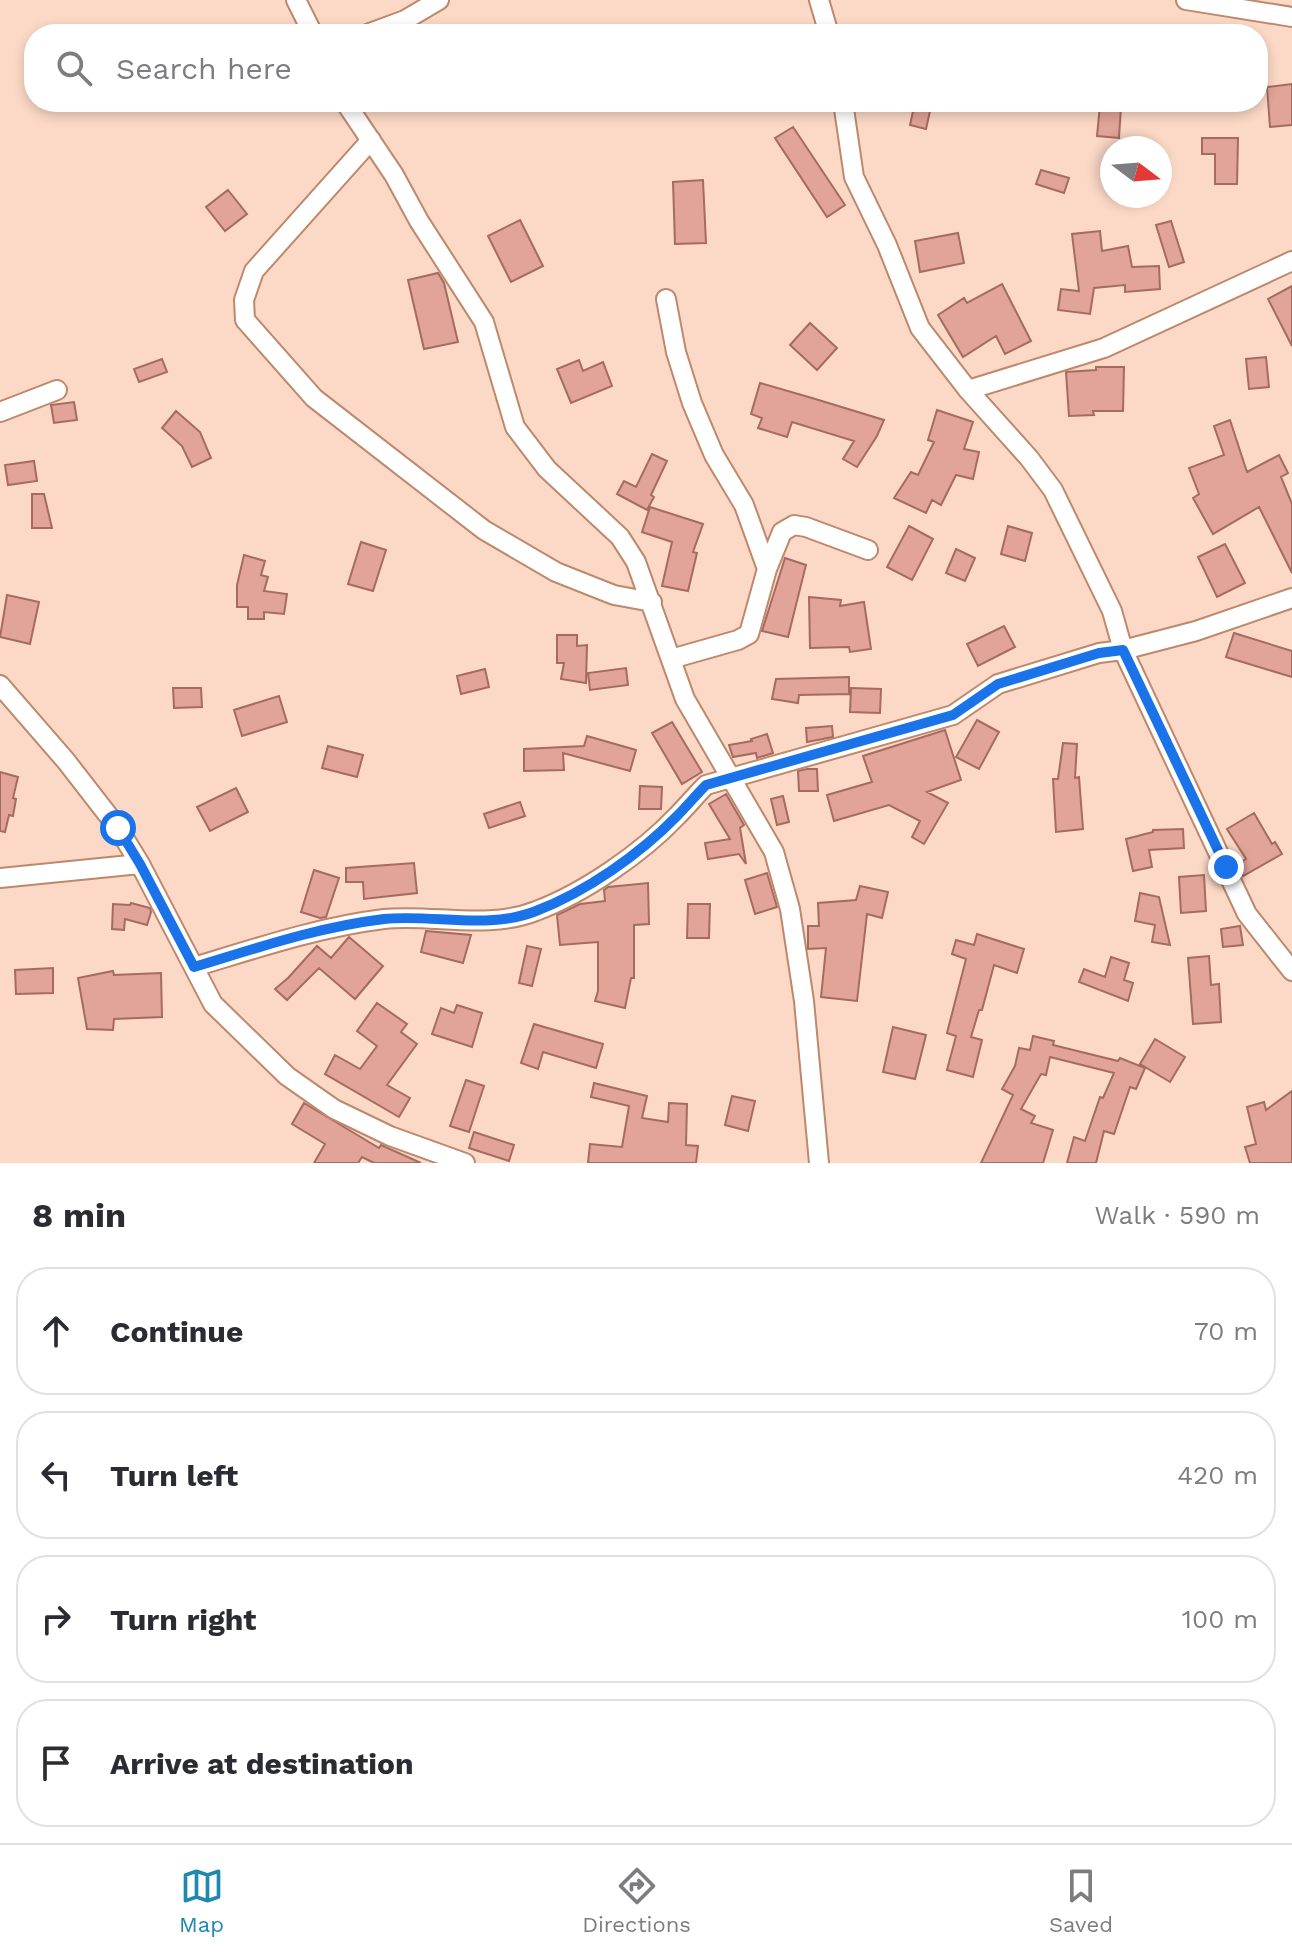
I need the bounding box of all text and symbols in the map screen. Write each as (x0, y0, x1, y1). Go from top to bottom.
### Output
search box (24, 24, 1268, 112)
icon: search (52, 46, 96, 90)
text: Search here (116, 51, 292, 86)
north arrow (1100, 136, 1172, 208)
route start (100, 810, 136, 846)
route end (1208, 849, 1244, 885)
text: 8 min (32, 1195, 126, 1235)
text: Walk · 590 m (1095, 1200, 1260, 1230)
icon: ahead (34, 1309, 78, 1353)
text: Continue (110, 1314, 243, 1349)
text: 70 m (1194, 1316, 1258, 1346)
icon: left (34, 1453, 78, 1497)
text: Turn left (110, 1458, 238, 1493)
text: 420 m (1177, 1460, 1258, 1490)
icon: right (34, 1597, 78, 1641)
text: Turn right (110, 1602, 256, 1637)
text: 100 m (1182, 1604, 1258, 1634)
icon: arrive (34, 1741, 78, 1785)
text: Arrive at destination (110, 1746, 414, 1781)
tab: Map (179, 1864, 224, 1937)
tab: Directions (582, 1864, 691, 1937)
tab: Saved (1049, 1864, 1113, 1937)

